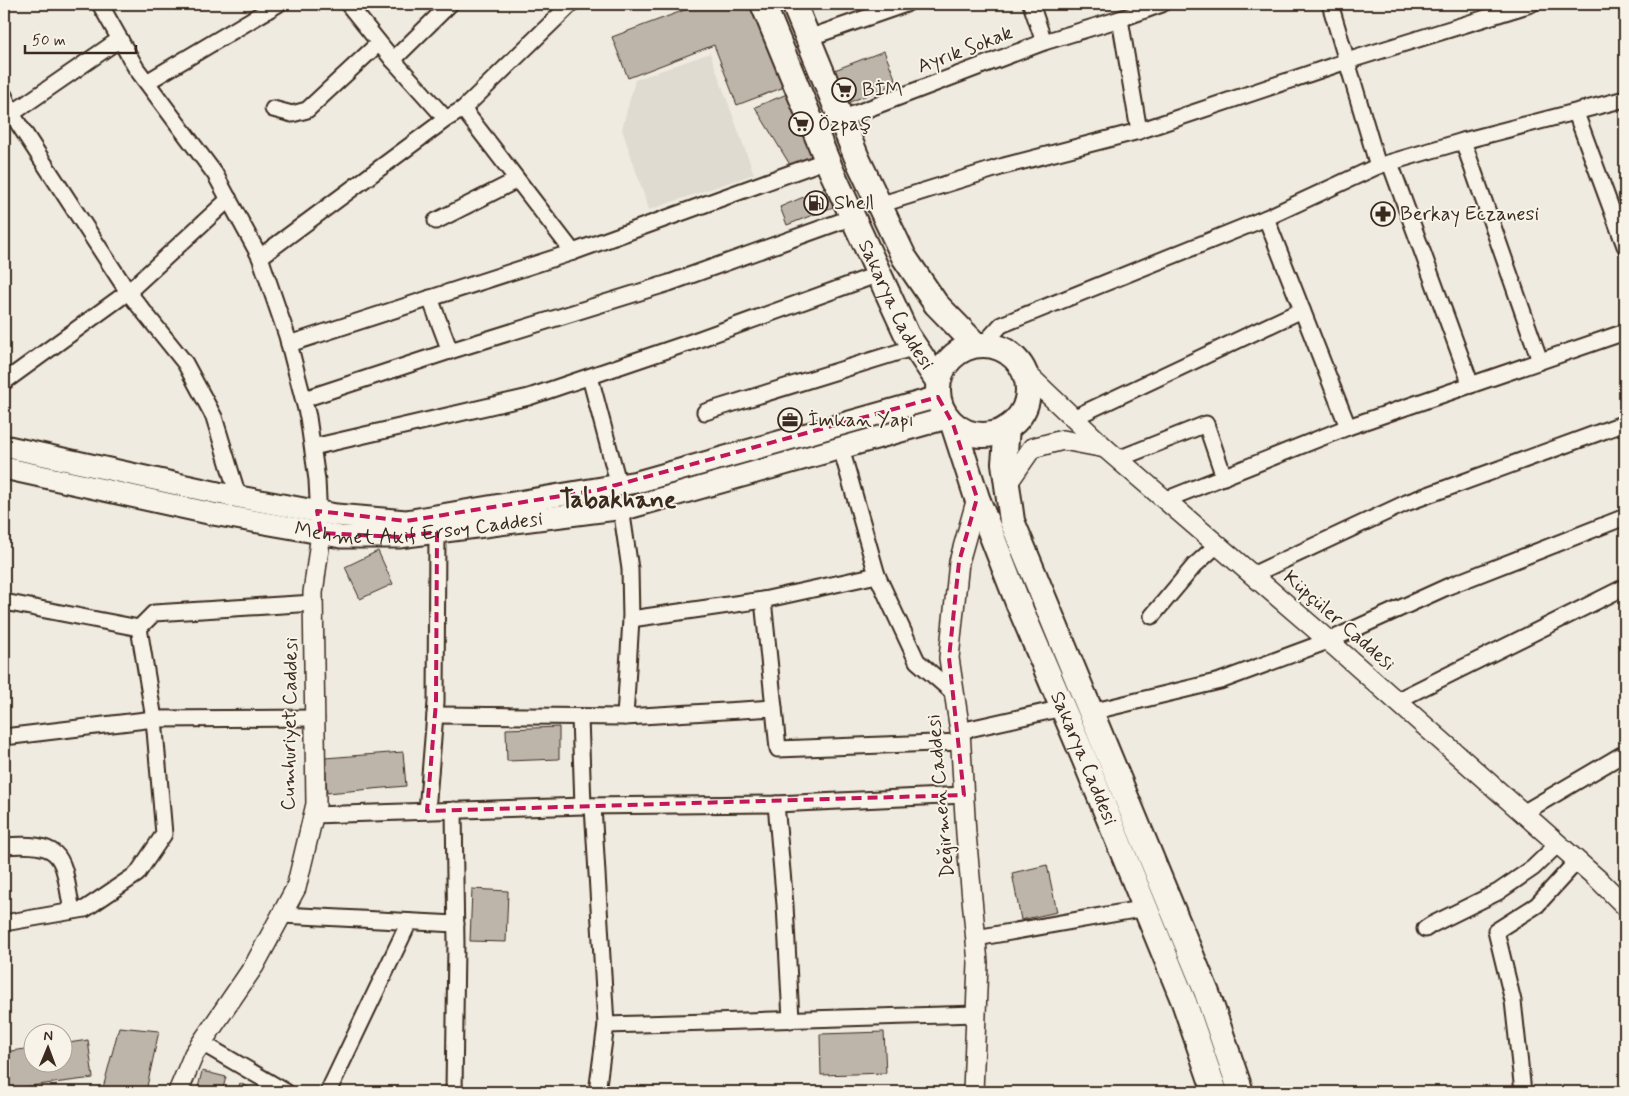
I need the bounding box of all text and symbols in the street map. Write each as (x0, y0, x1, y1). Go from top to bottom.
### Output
street label: Ayrık Sokak (914, 20, 1016, 80)
scale bar (25, 22, 136, 54)
text: 50 m (32, 31, 66, 51)
supermarket icon: BİM (831, 77, 857, 103)
place label: BİM (862, 77, 903, 104)
supermarket icon: Özpaş (788, 111, 814, 137)
place label: Özpaş (818, 111, 872, 138)
fuel station icon: Shell (803, 190, 829, 216)
place label: Shell (834, 190, 874, 217)
pharmacy icon: Berkay Eczanesi (1370, 201, 1396, 227)
place label: Berkay Eczanesi (1400, 201, 1539, 228)
street label: Sakarya Caddesi (851, 235, 940, 375)
office icon: İmkan Yapı (777, 407, 803, 433)
place label: İmkan Yapı (808, 407, 914, 434)
district label: Tabakhane (560, 484, 676, 517)
street label: Mehmet Akif Ersoy Caddesi (292, 505, 544, 551)
street label: Küpçüler Caddesi (1277, 565, 1401, 677)
street label: Cumhuriyet Caddesi (275, 637, 305, 811)
street label: Sakarya Caddesi (1044, 687, 1124, 829)
street label: Değirmen Caddesi (920, 713, 962, 879)
north arrow (22, 1024, 72, 1074)
text: N (43, 1027, 53, 1045)

